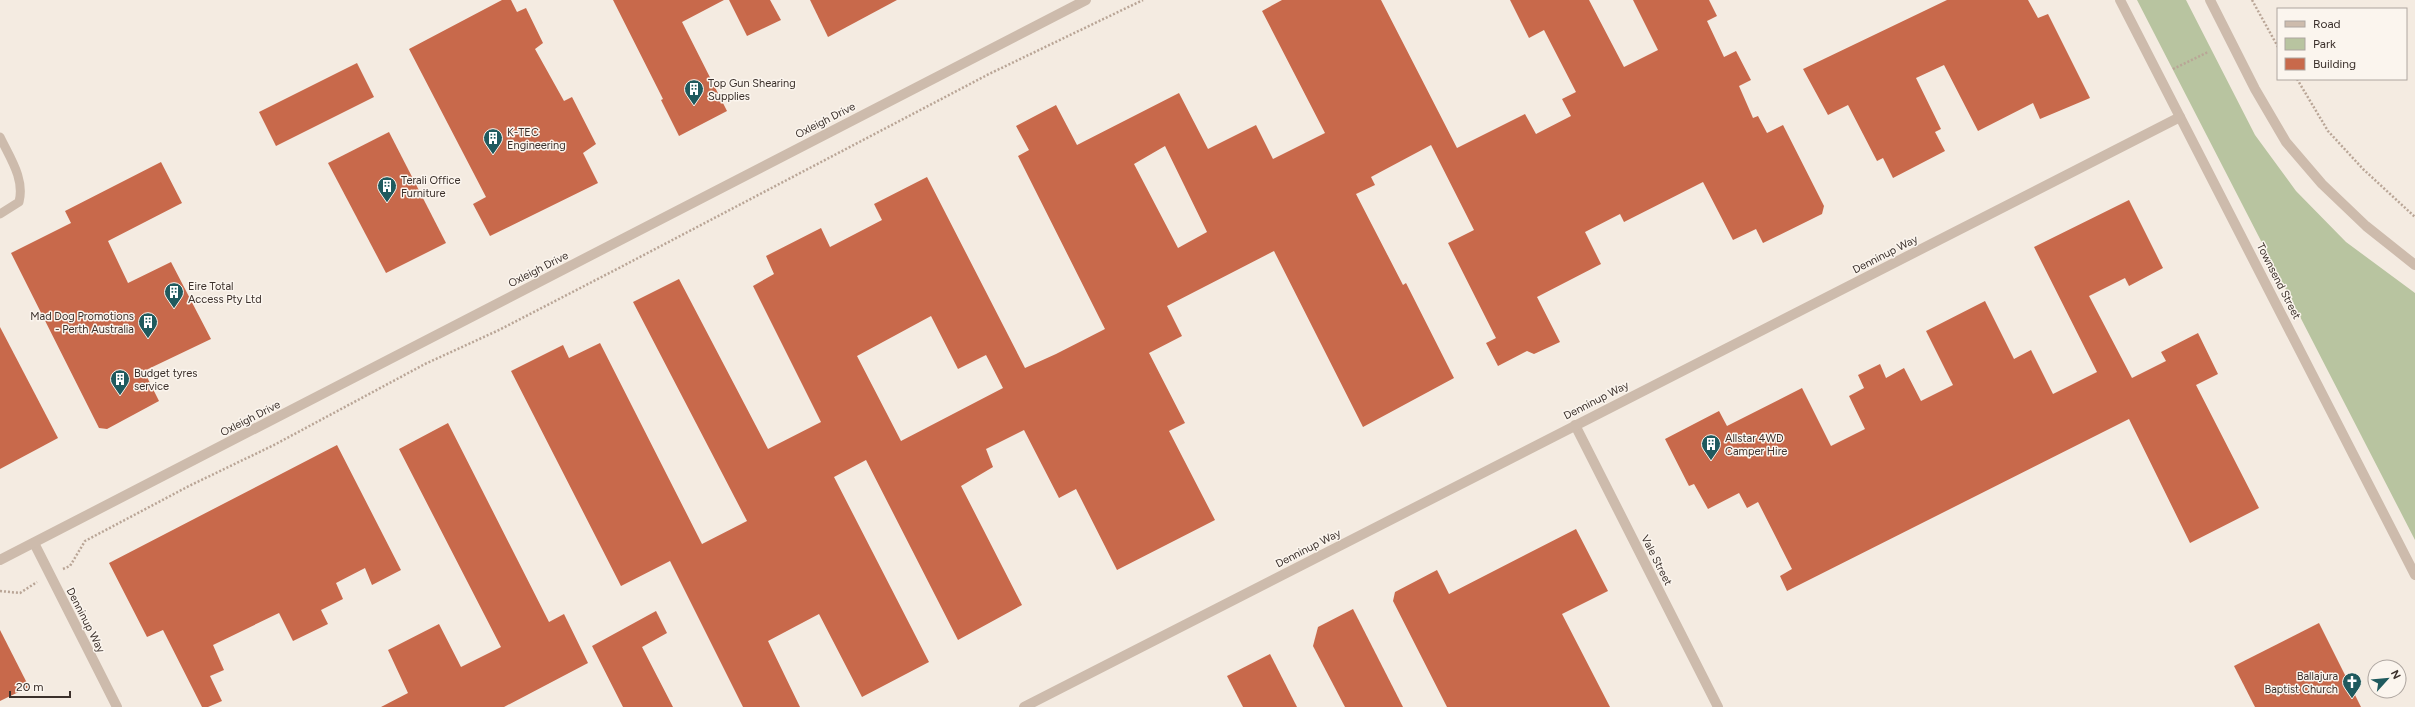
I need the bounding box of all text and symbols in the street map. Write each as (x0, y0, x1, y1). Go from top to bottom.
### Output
legend (2277, 8, 2407, 80)
text: Road (2313, 17, 2341, 31)
text: Park (2313, 37, 2336, 51)
text: Building (2313, 57, 2356, 71)
place label: Top Gun Shearing Supplies (708, 77, 796, 103)
building icon: Top Gun Shearing Supplies (683, 78, 705, 106)
street label: Oxleigh Drive (793, 100, 857, 141)
place label: K-TEC Engineering (507, 126, 566, 152)
building icon: K-TEC Engineering (482, 127, 504, 155)
place label: Terali Office Furniture (401, 174, 461, 200)
building icon: Terali Office Furniture (376, 175, 398, 203)
street label: Denninup Way (1850, 232, 1920, 276)
street label: Townsend Street (2254, 241, 2303, 321)
street label: Oxleigh Drive (506, 249, 570, 290)
place label: Eire Total Access Pty Ltd (188, 280, 262, 306)
building icon: Eire Total Access Pty Ltd (163, 281, 185, 309)
place label: Mad Dog Promotions - Perth Australia (30, 310, 134, 336)
building icon: Mad Dog Promotions - Perth Australia (137, 311, 159, 339)
place label: Budget tyres service (134, 367, 197, 393)
building icon: Budget tyres service (109, 368, 131, 396)
street label: Denninup Way (1561, 378, 1631, 422)
street label: Oxleigh Drive (218, 398, 282, 439)
place label: Allstar 4WD Camper Hire (1725, 432, 1787, 458)
building icon: Allstar 4WD Camper Hire (1700, 433, 1722, 461)
street label: Denninup Way (1273, 526, 1343, 570)
street label: Vale Street (1638, 533, 1675, 588)
street label: Denninup Way (64, 585, 108, 655)
north arrow (2367, 659, 2407, 699)
text: N (2388, 668, 2403, 681)
place label: Ballajura Baptist Church (2264, 670, 2338, 696)
church icon: Ballajura Baptist Church (2341, 671, 2363, 699)
scale bar (10, 673, 70, 699)
text: 20 m (16, 680, 44, 694)

